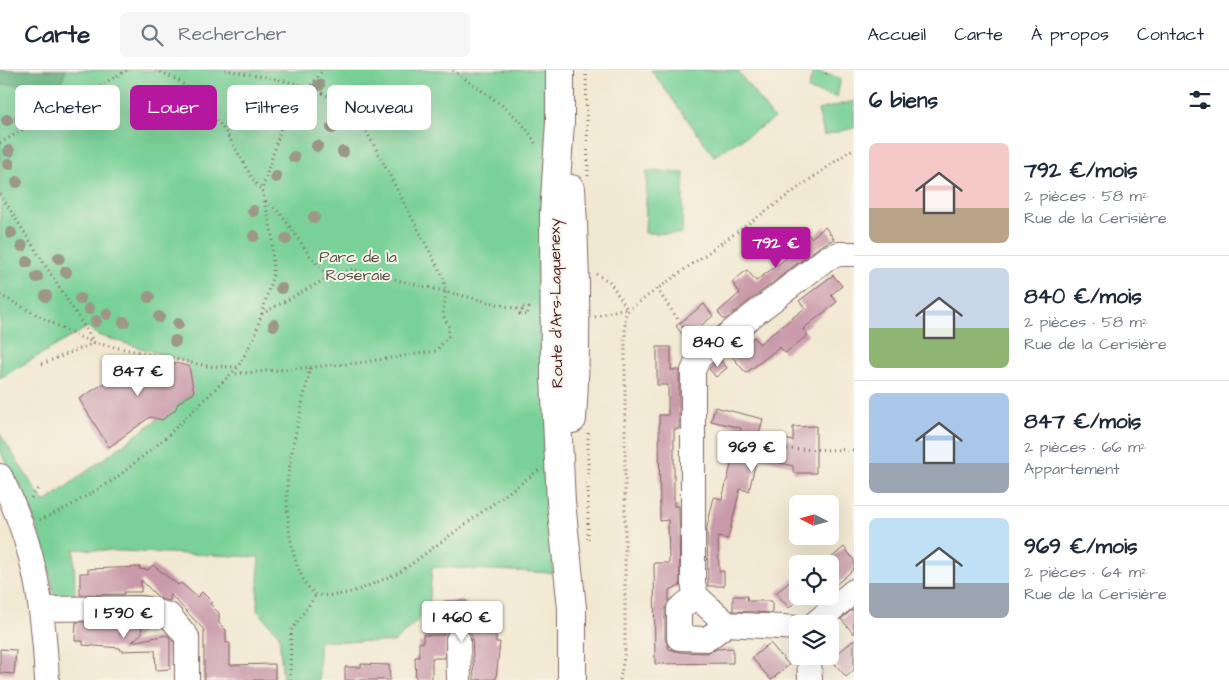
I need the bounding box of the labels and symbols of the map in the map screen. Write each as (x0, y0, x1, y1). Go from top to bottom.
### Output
street label: Route d'Ars-Laquenexy (544, 218, 569, 388)
pin: 792 € (741, 226, 811, 269)
park label: Parc de la Roseraie (319, 246, 397, 286)
pin: 840 € (683, 326, 753, 368)
pin: 847 € (103, 354, 173, 397)
pin: 969 € (717, 430, 787, 473)
north arrow (789, 495, 839, 545)
pin: 1 590 € (78, 596, 170, 639)
pin: 1 460 € (416, 600, 508, 643)

